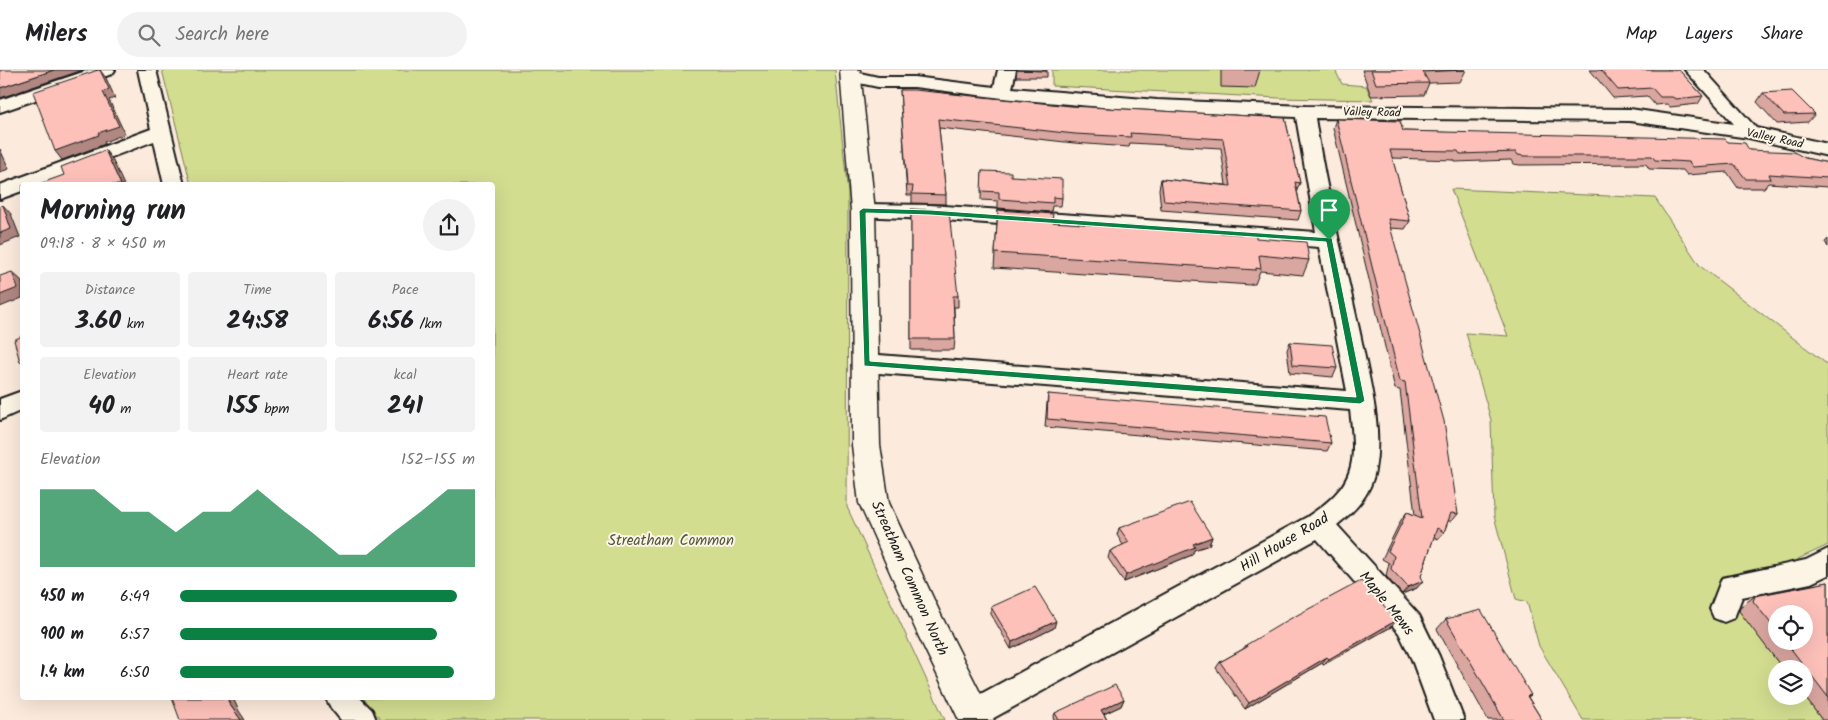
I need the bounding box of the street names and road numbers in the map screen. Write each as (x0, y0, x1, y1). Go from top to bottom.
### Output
street label: Valley Road (1343, 102, 1402, 123)
street label: Valley Road (1745, 123, 1806, 154)
street label: Streatham Common North (864, 497, 954, 660)
street label: Hill House Road (1235, 506, 1334, 579)
street label: Maple Mews (1352, 566, 1420, 642)

